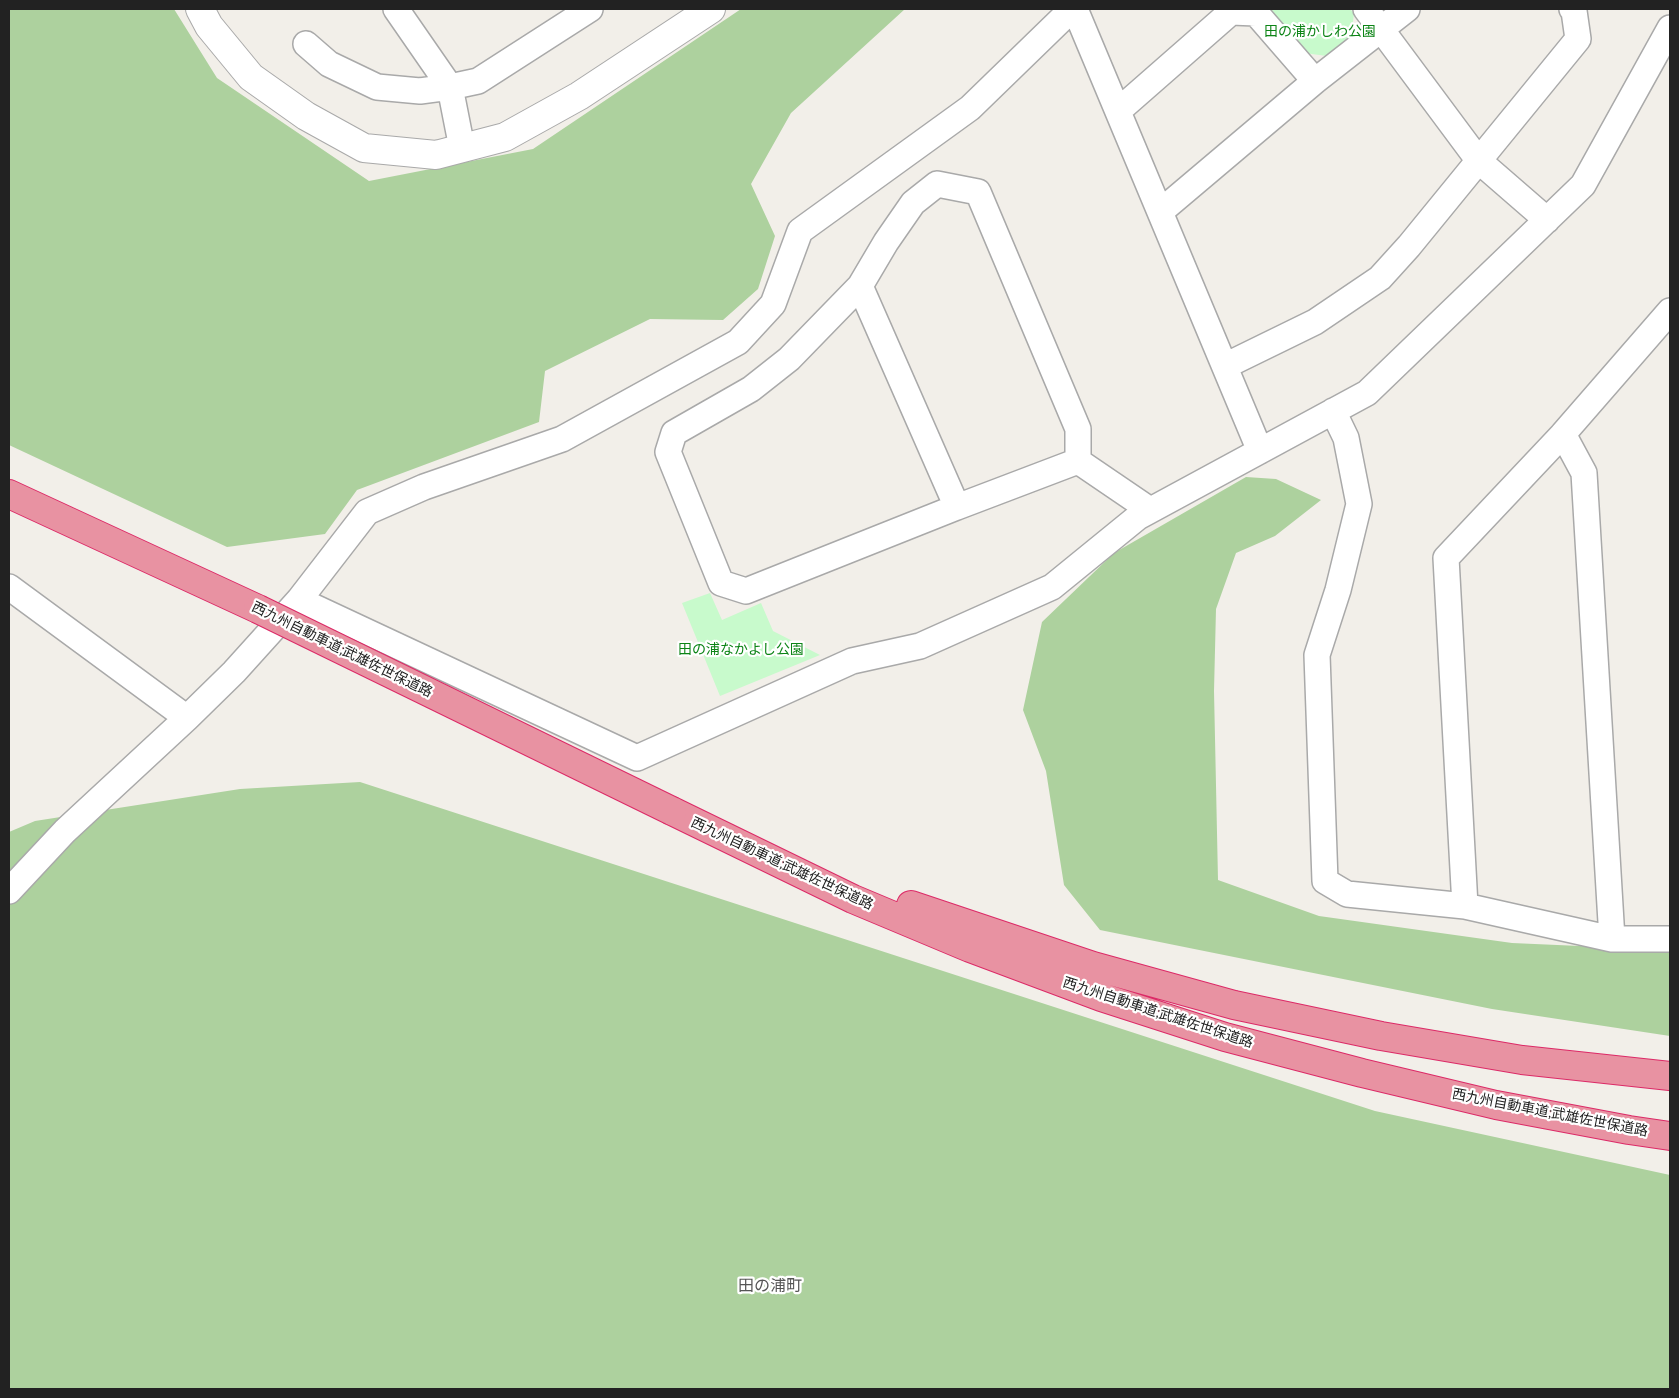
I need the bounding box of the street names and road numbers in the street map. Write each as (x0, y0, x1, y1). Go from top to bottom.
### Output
street label: 西九州自動車道;武雄佐世保道路 (249, 599, 435, 701)
street label: 西九州自動車道;武雄佐世保道路 (688, 814, 876, 914)
street label: 西九州自動車道;武雄佐世保道路 (1061, 974, 1255, 1052)
street label: 西九州自動車道;武雄佐世保道路 (1451, 1086, 1649, 1140)

